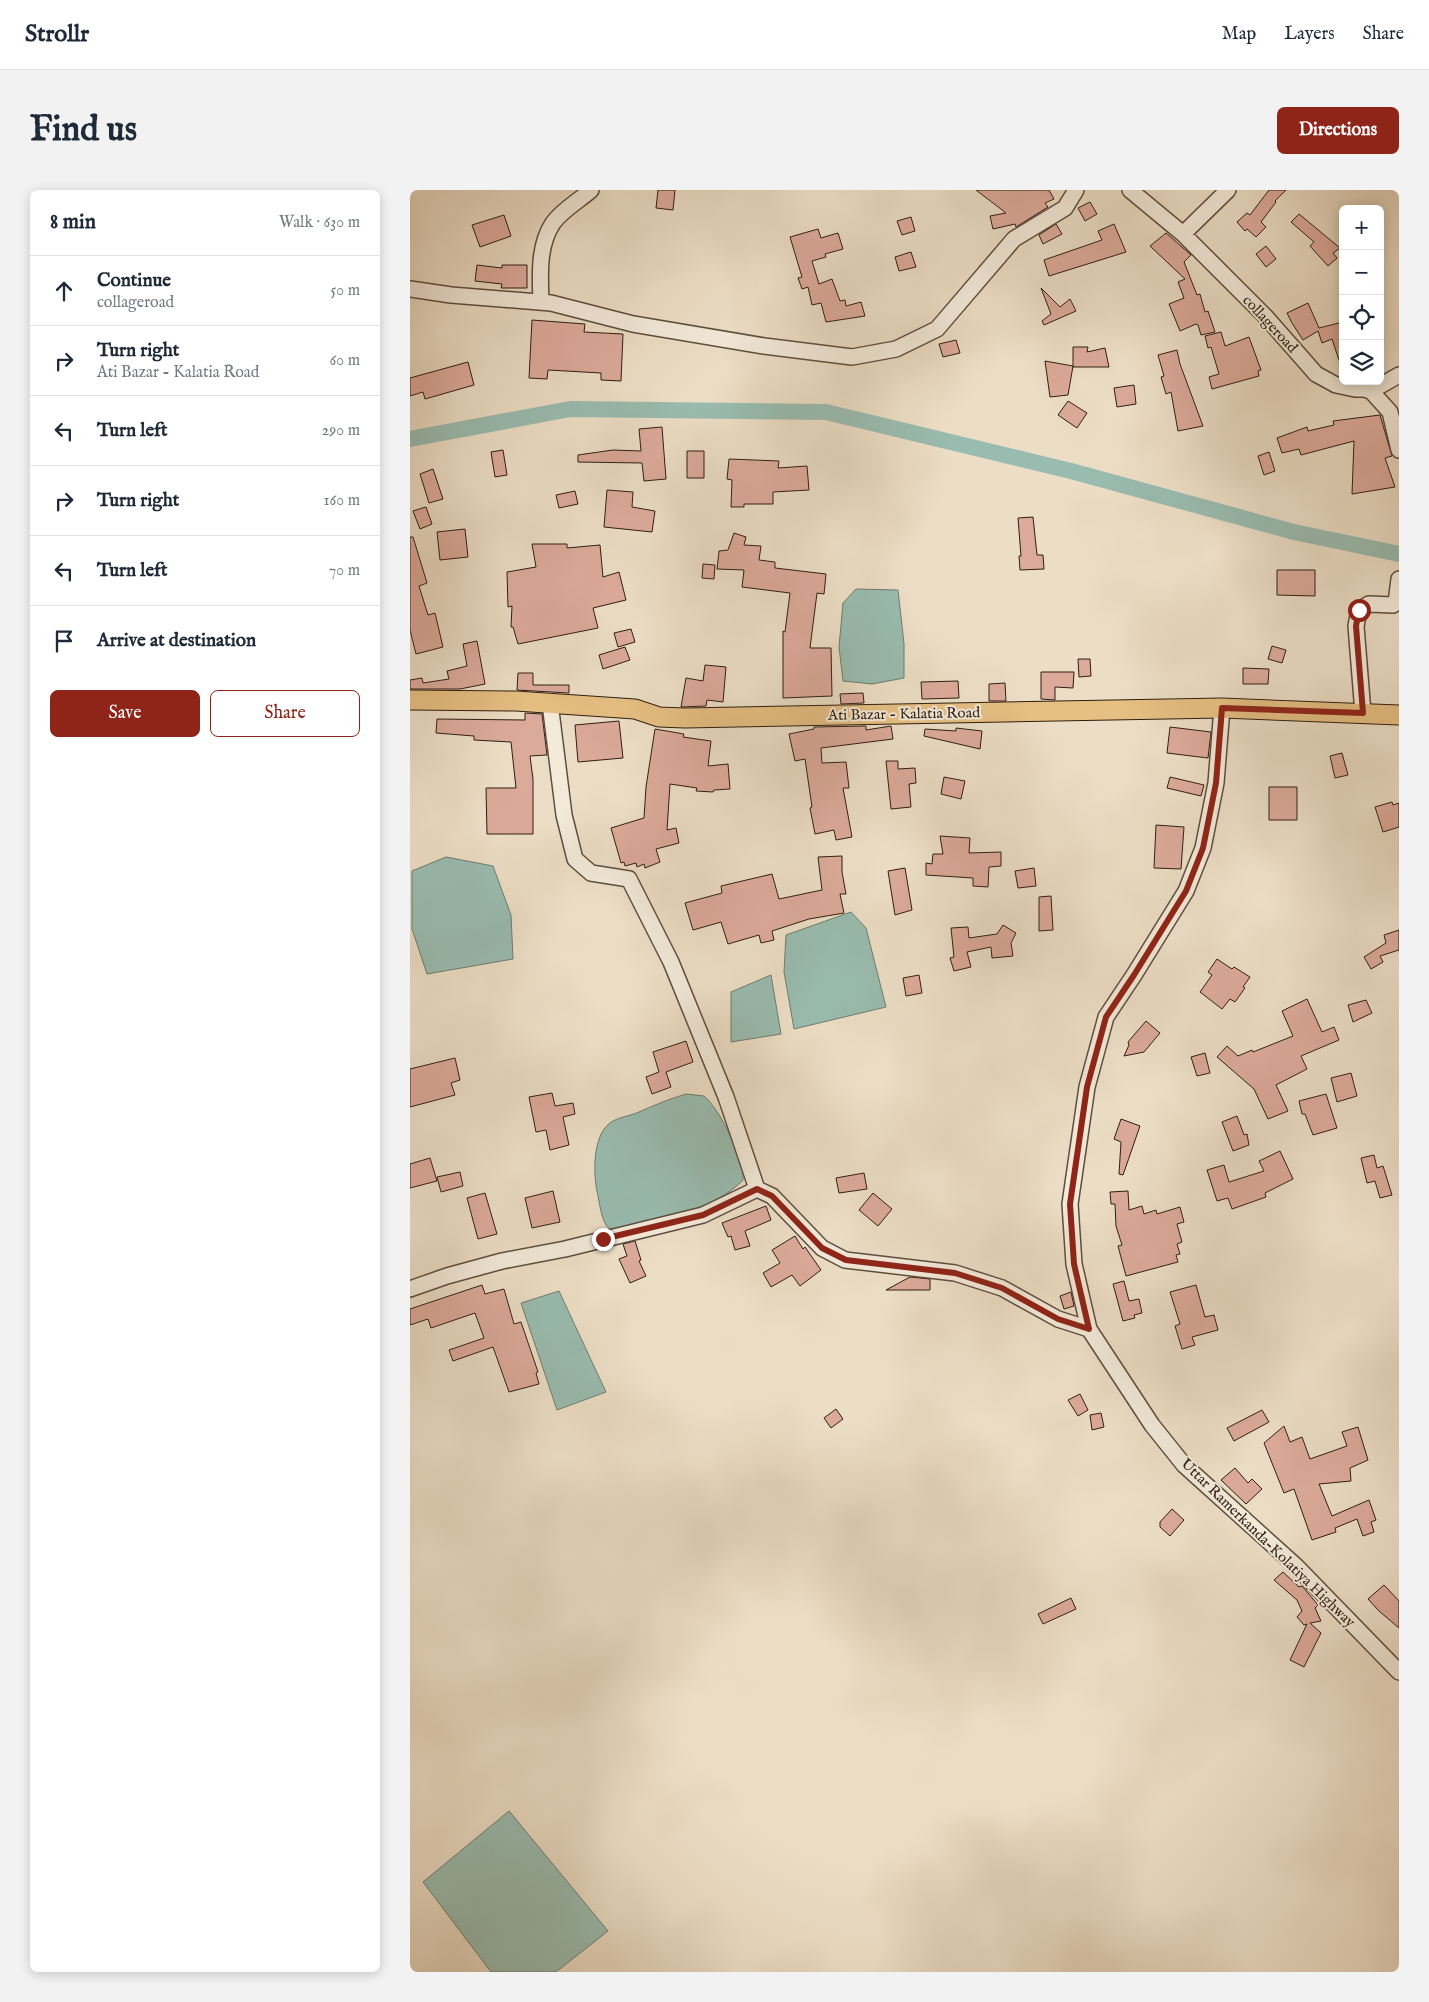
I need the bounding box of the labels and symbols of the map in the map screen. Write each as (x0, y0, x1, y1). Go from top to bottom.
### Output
street label: collageroad (1238, 291, 1302, 358)
route start (1348, 599, 1371, 622)
street label: Ati Bazar - Kalatia Road (827, 703, 981, 725)
route end (592, 1228, 615, 1251)
street label: Uttar Ramerkanda-Kolatiya Highway (1177, 1454, 1360, 1632)

